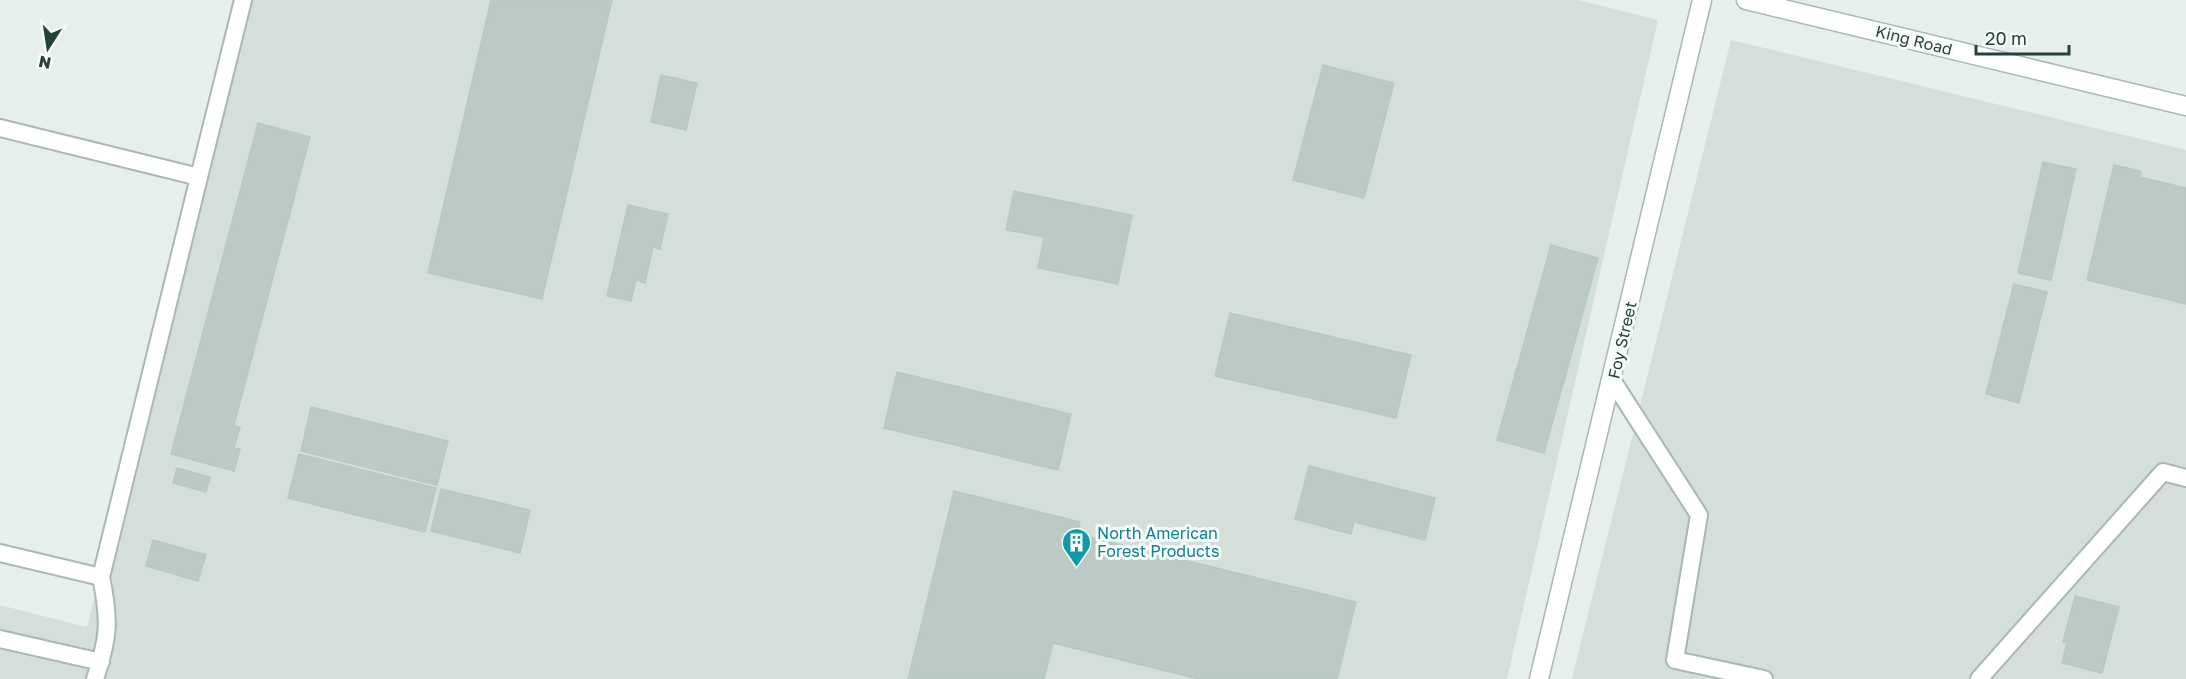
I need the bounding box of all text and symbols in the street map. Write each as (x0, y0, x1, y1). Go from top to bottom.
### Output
north arrow (18, 18, 78, 78)
scale bar (1976, 18, 2069, 56)
street label: King Road (1874, 21, 1954, 59)
text: 20 m (1985, 27, 2027, 49)
text: N (37, 52, 53, 74)
street label: Foy Street (1603, 299, 1641, 381)
place label: North American Forest Products (1097, 523, 1219, 561)
building icon: North American Forest Products (1060, 526, 1092, 568)

